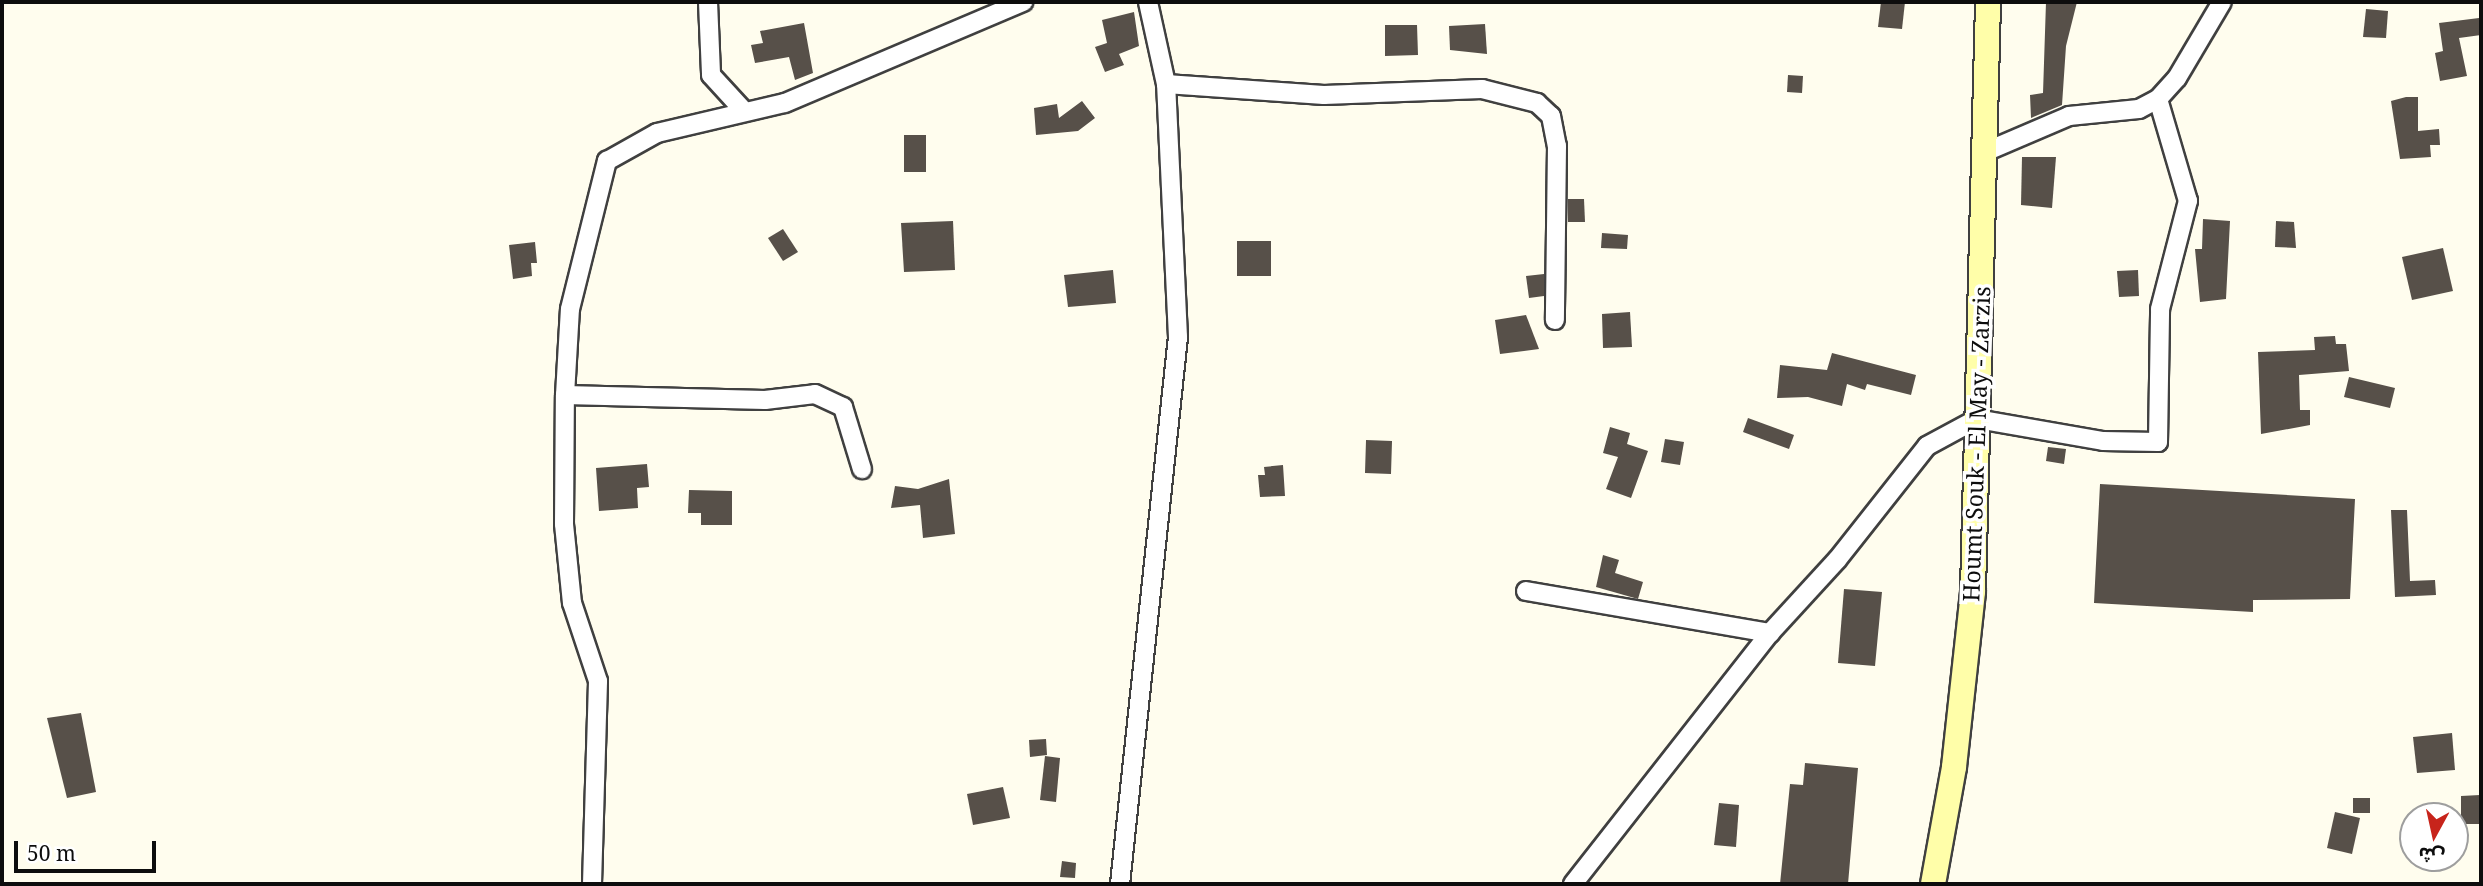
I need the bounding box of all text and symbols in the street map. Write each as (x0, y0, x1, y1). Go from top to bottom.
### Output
street label: Houmt Souk - El May - Zarzis (1957, 286, 1995, 602)
north arrow (2399, 802, 2469, 872)
scale bar (18, 826, 159, 870)
text: 50 m (27, 839, 76, 867)
text: ش (2417, 841, 2446, 871)

